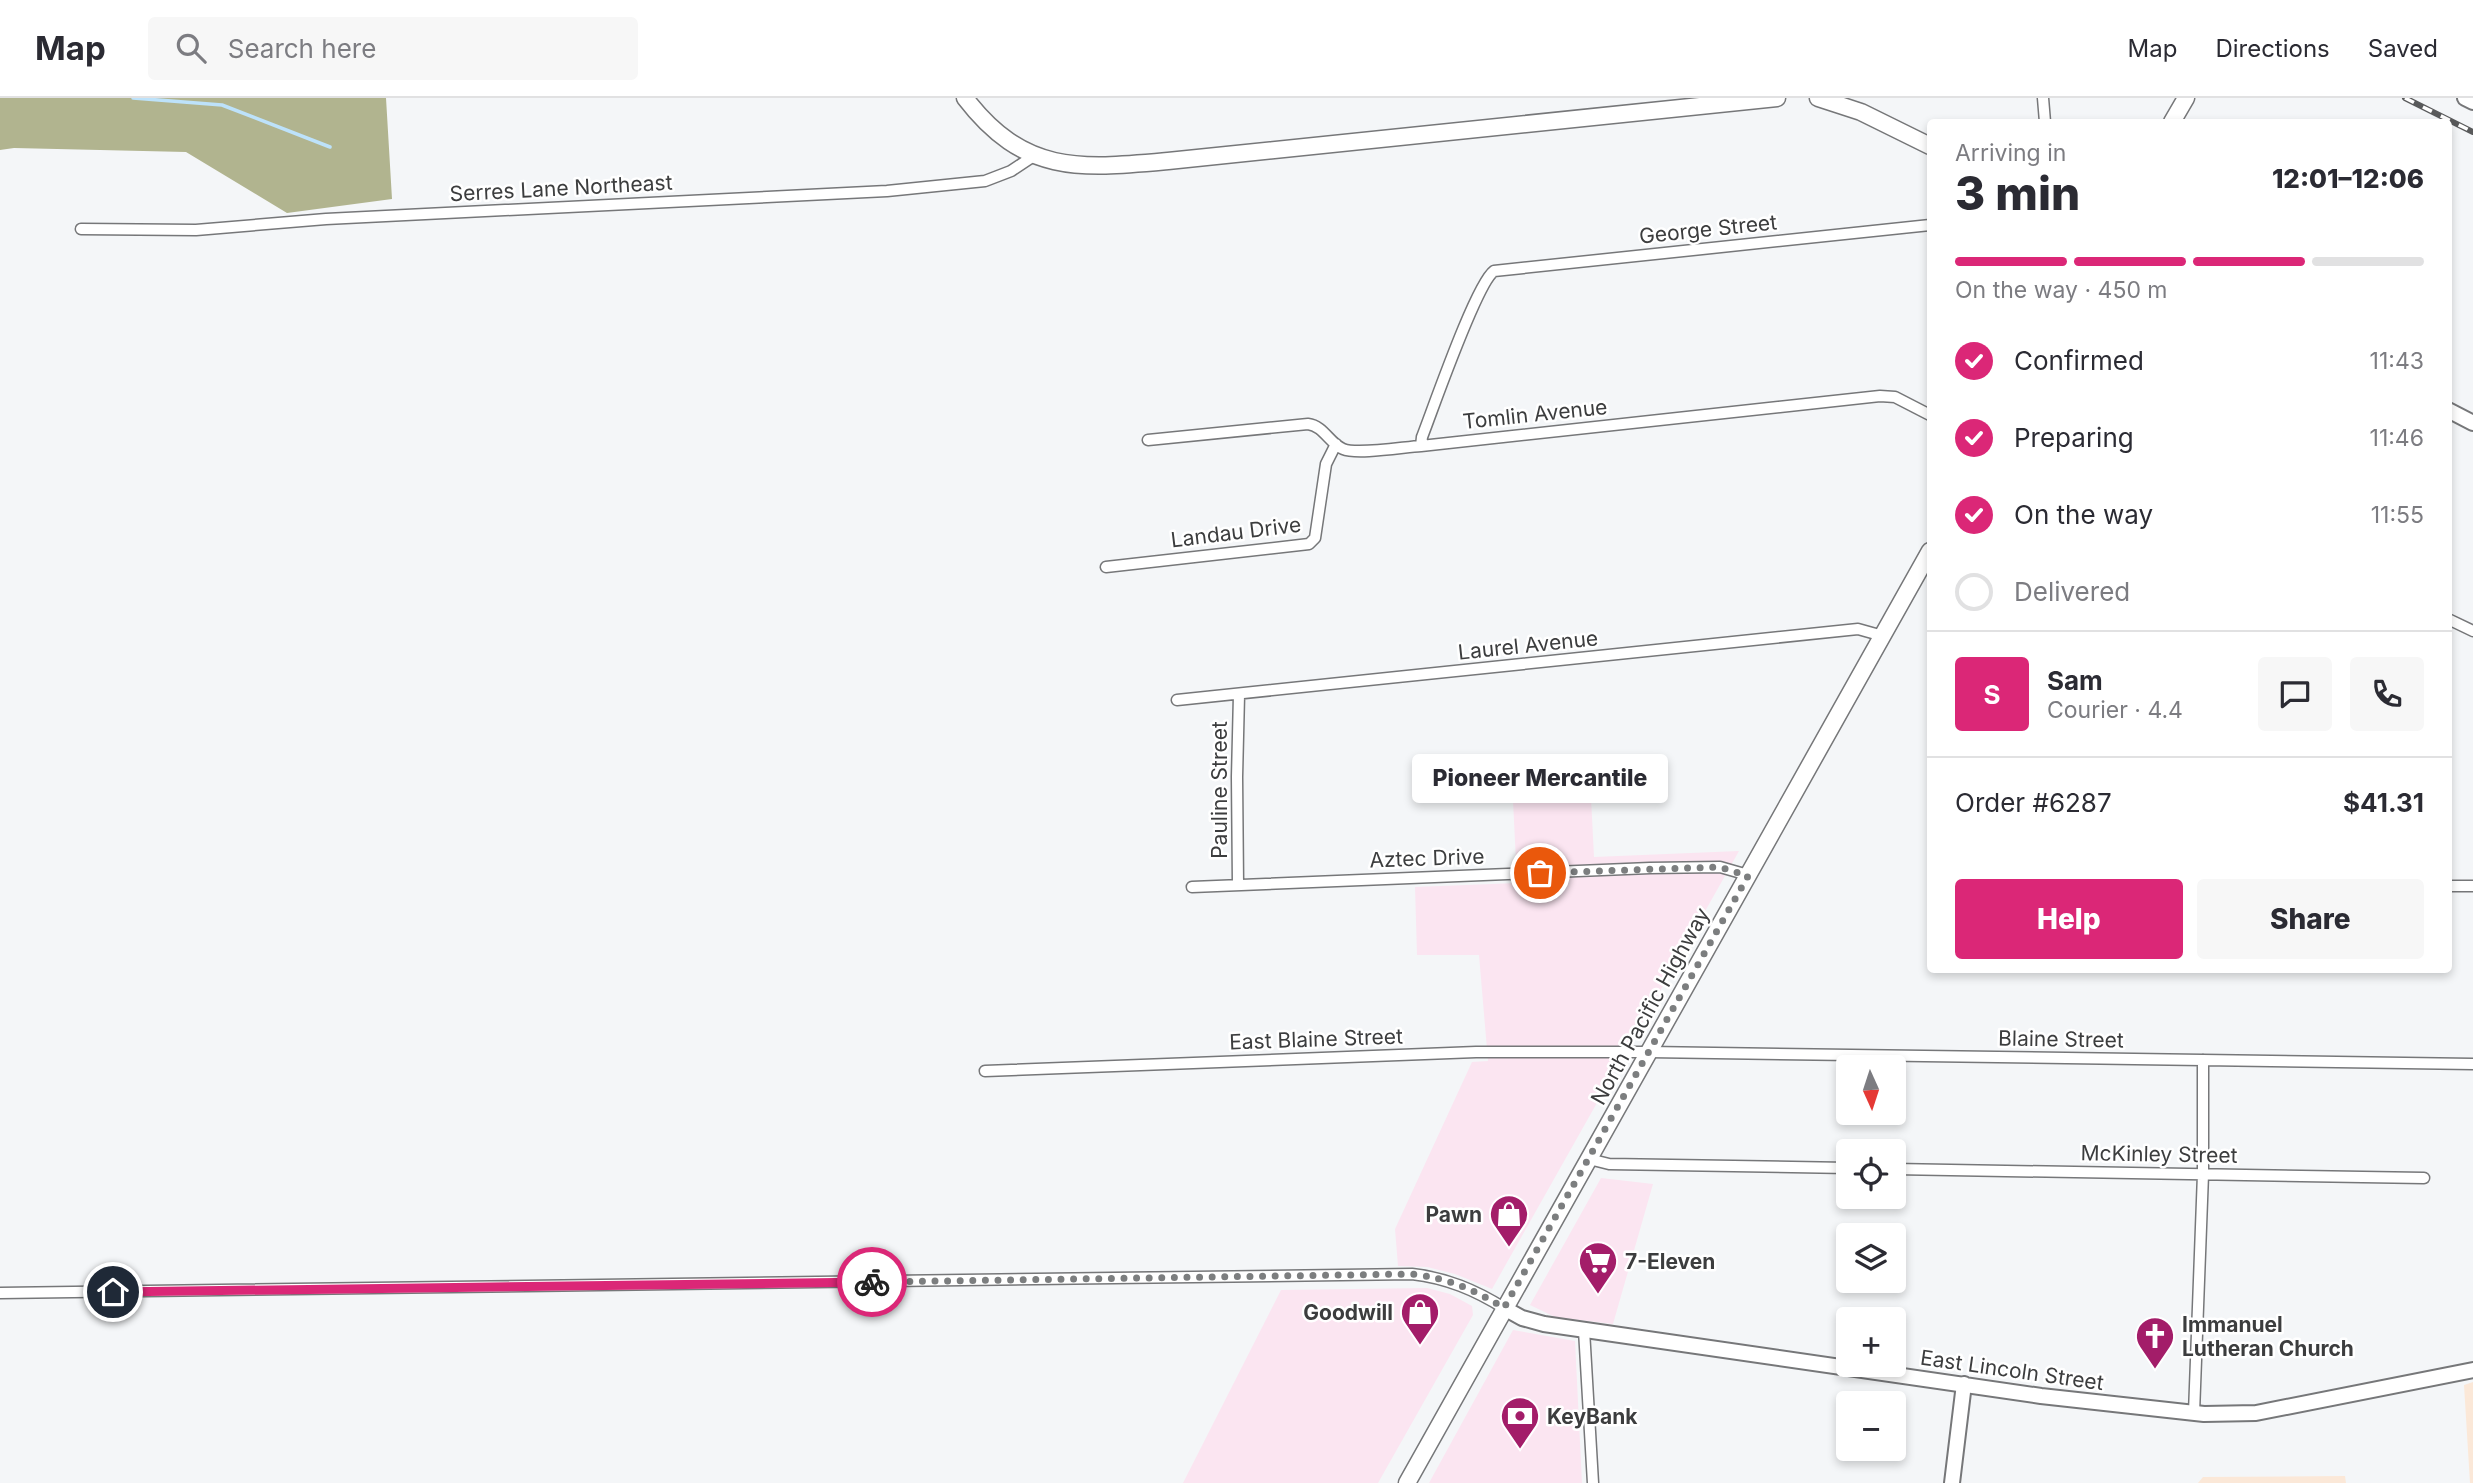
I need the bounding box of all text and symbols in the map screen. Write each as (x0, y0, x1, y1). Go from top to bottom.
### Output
search box (148, 17, 638, 80)
text: Map (35, 28, 106, 68)
icon: search (172, 29, 210, 67)
text: Search here (228, 33, 376, 64)
text: Map (2128, 34, 2177, 63)
text: Directions (2215, 34, 2330, 63)
text: Saved (2368, 34, 2438, 63)
text: Arriving in (1955, 139, 2066, 167)
text: 12:01–12:06 (2272, 163, 2424, 194)
text: 3 min (1955, 165, 2080, 221)
street label: Serres Lane Northeast (449, 170, 673, 206)
street label: George Street (1638, 209, 1778, 249)
text: On the way · 450 m (1955, 276, 2168, 304)
icon: check (1955, 342, 1993, 380)
text: Confirmed (2014, 345, 2144, 376)
text: 11:43 (2370, 347, 2424, 375)
street label: Tomlin Avenue (1462, 394, 1608, 434)
icon: check (1955, 419, 1993, 457)
text: Preparing (2014, 422, 2134, 453)
text: 11:46 (2370, 424, 2424, 452)
icon: check (1955, 496, 1993, 534)
text: On the way (2014, 499, 2153, 530)
text: 11:55 (2371, 501, 2424, 529)
street label: Landau Drive (1169, 512, 1303, 552)
text: Delivered (2014, 576, 2130, 607)
street label: Laurel Avenue (1457, 625, 1599, 665)
button: chat (2258, 657, 2332, 731)
button: phone (2350, 657, 2424, 731)
text: Sam (2047, 665, 2103, 696)
text: S (1983, 679, 2001, 710)
text: Courier · 4.4 (2047, 696, 2183, 724)
street label: Pauline Street (1207, 721, 1232, 859)
callout: Pioneer Mercantile (1412, 754, 1668, 803)
text: Pioneer Mercantile (1433, 764, 1647, 792)
text: Order #6287 (1955, 787, 2112, 818)
text: $41.31 (2343, 787, 2424, 818)
pin (1510, 843, 1570, 903)
street label: Aztec Drive (1369, 844, 1485, 872)
icon: bag (1521, 854, 1559, 892)
button: Help (1955, 879, 2183, 959)
button: Share (2197, 879, 2424, 959)
street label: North Pacific Highway (1585, 903, 1715, 1109)
street label: East Blaine Street (1229, 1023, 1403, 1055)
street label: Blaine Street (1998, 1025, 2124, 1053)
north arrow (1836, 1055, 1906, 1125)
map controls (1836, 1055, 1906, 1461)
button: locate (1836, 1139, 1906, 1209)
street label: McKinley Street (2080, 1140, 2238, 1168)
shop icon: Pawn (1488, 1193, 1530, 1248)
place label: Pawn (1426, 1202, 1482, 1227)
button: layers (1836, 1223, 1906, 1293)
supermarket icon: 7-Eleven (1577, 1240, 1619, 1295)
courier (837, 1247, 907, 1317)
place label: 7-Eleven (1625, 1249, 1715, 1274)
pin (83, 1262, 143, 1322)
icon: bike (853, 1263, 891, 1301)
icon: home (94, 1273, 132, 1311)
shop icon: Goodwill (1399, 1291, 1441, 1346)
place label: Goodwill (1303, 1300, 1393, 1325)
button: + (1836, 1307, 1906, 1377)
place label: Immanuel Lutheran Church (2182, 1312, 2354, 1361)
church icon: Immanuel Lutheran Church (2134, 1315, 2176, 1370)
street label: East Lincoln Street (1919, 1345, 2105, 1395)
button: − (1836, 1391, 1906, 1461)
bank icon: KeyBank (1499, 1395, 1541, 1450)
place label: KeyBank (1547, 1404, 1638, 1429)

